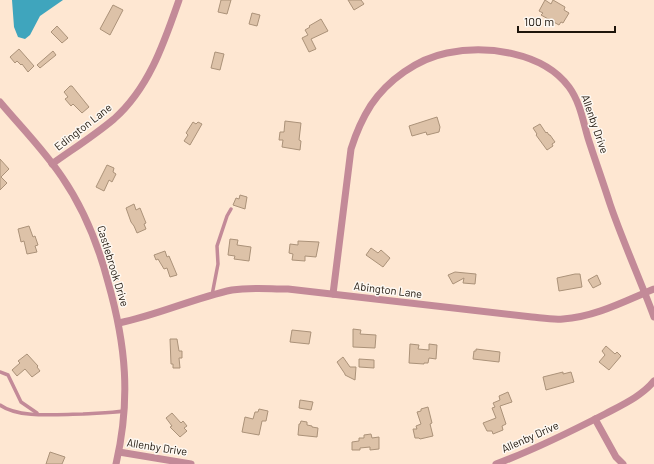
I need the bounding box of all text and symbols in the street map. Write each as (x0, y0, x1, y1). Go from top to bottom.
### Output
scale bar (518, 8, 615, 34)
text: 100 m (524, 14, 554, 28)
street label: Allenby Drive (579, 93, 612, 155)
street label: Edington Lane (52, 100, 114, 153)
street label: Castlebrook Drive (95, 224, 132, 308)
street label: Abington Lane (353, 279, 423, 300)
street label: Allenby Drive (499, 418, 561, 455)
street label: Allenby Drive (126, 435, 188, 458)

